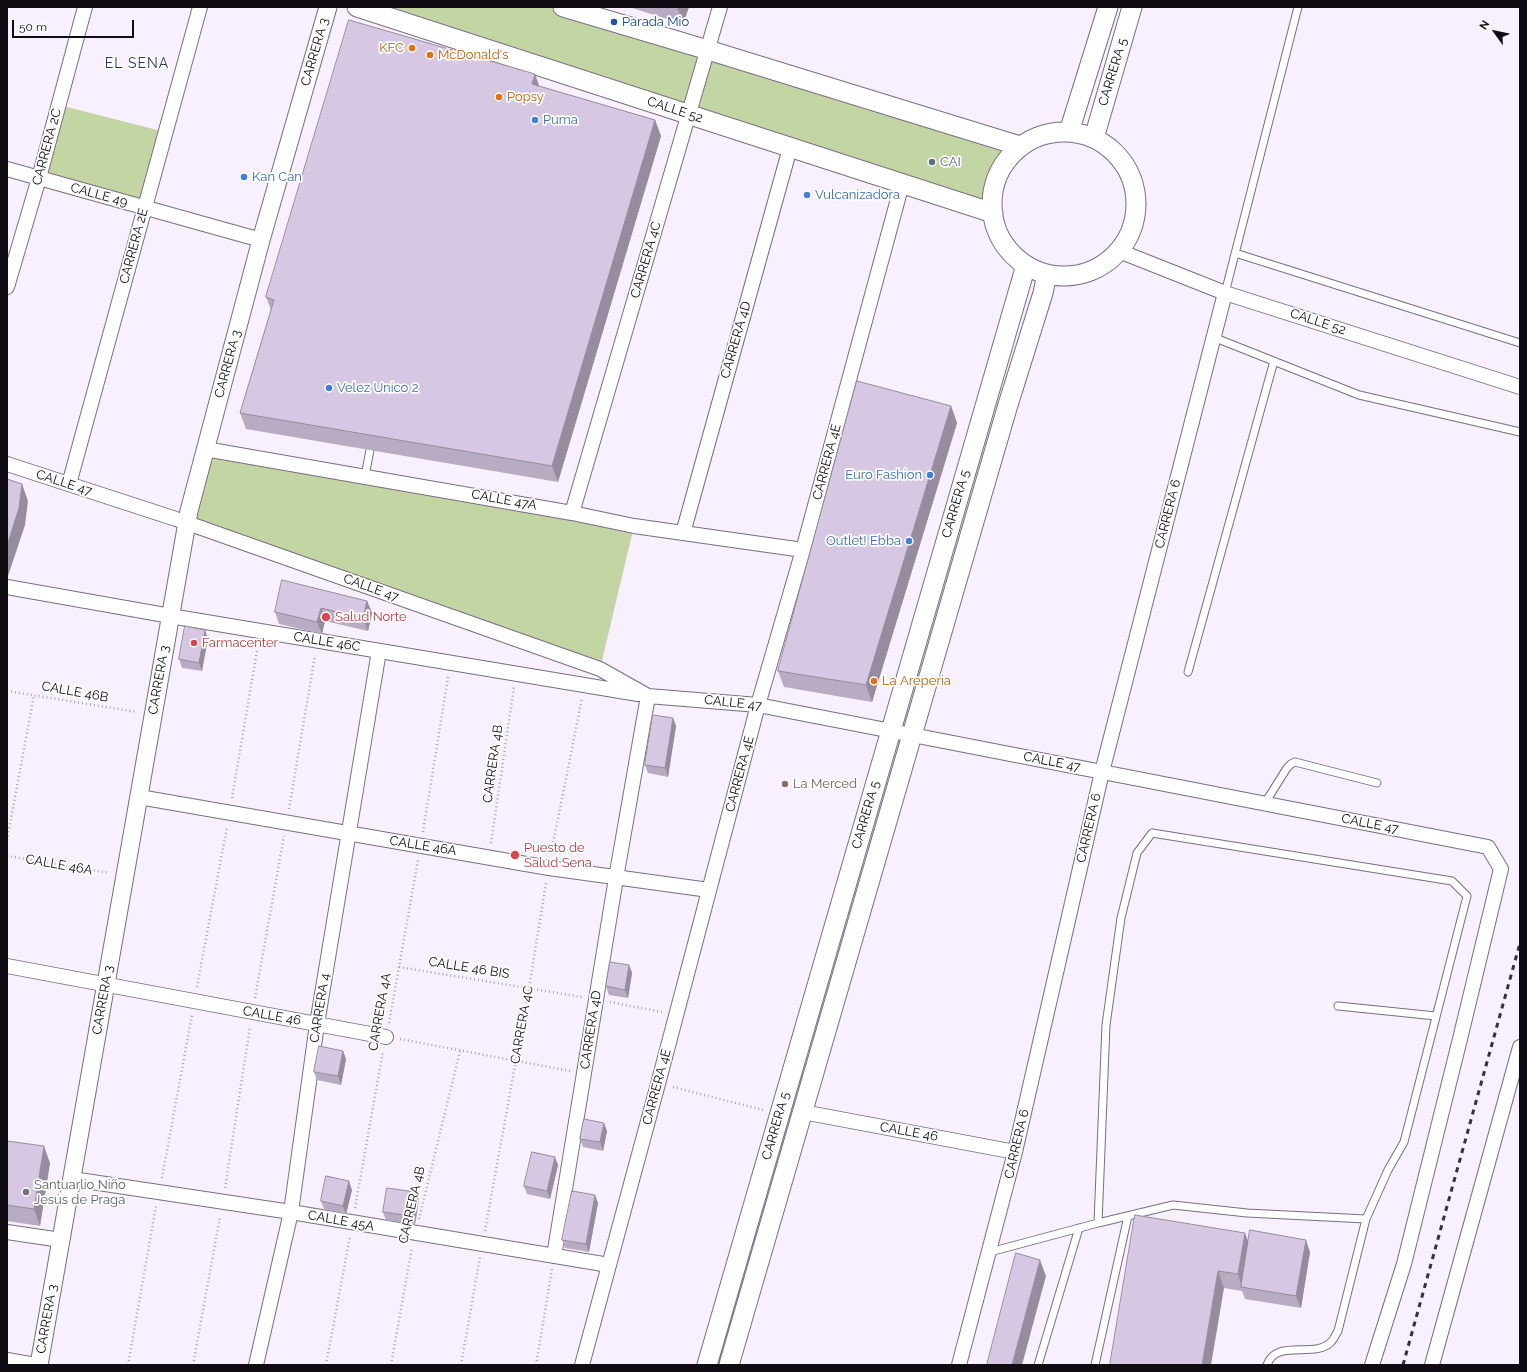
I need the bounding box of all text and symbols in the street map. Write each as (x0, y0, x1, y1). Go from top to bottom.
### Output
scale bar (14, 12, 136, 38)
north arrow (1475, 12, 1515, 52)
place label: Parada Mio (622, 14, 689, 30)
street label: CARRERA 3 (298, 16, 332, 88)
marker: Parada Mio (609, 17, 619, 27)
text: N (1477, 18, 1492, 32)
text: 50 m (19, 20, 47, 34)
street label: CARRERA 5 (1095, 36, 1131, 108)
place label: KFC (379, 40, 404, 56)
marker: KFC (407, 43, 417, 53)
place label: McDonald's (438, 47, 508, 63)
marker: McDonald's (425, 50, 435, 60)
district label: EL SENA (105, 56, 169, 72)
place label: Popsy (507, 89, 544, 105)
marker: Popsy (494, 92, 504, 102)
street label: CALLE 52 (645, 94, 705, 126)
street label: CARRERA 2C (29, 107, 65, 187)
place label: Puma (543, 112, 578, 128)
marker: Puma (530, 115, 540, 125)
place label: CAI (940, 154, 961, 170)
marker: CAI (927, 157, 937, 167)
place label: Kan Can (252, 169, 302, 185)
marker: Kan Can (239, 172, 249, 182)
street label: CALLE 49 (69, 180, 129, 210)
place label: Vulcanizadora (815, 187, 900, 203)
marker: Vulcanizadora (802, 190, 812, 200)
street label: CARRERA 2E (116, 206, 152, 286)
street label: CARRERA 4C (628, 220, 664, 300)
street label: CARRERA 4D (718, 300, 754, 380)
street label: CALLE 52 (1288, 306, 1348, 338)
street label: CARRERA 3 (211, 328, 245, 400)
place label: Velez Unico 2 (337, 380, 418, 396)
marker: Velez Unico 2 (324, 383, 334, 393)
street label: CARRERA 4E (809, 422, 845, 502)
street label: CALLE 47 (34, 467, 94, 499)
place label: Euro Fashion (845, 467, 922, 483)
street label: CARRERA 5 (939, 468, 973, 540)
marker: Euro Fashion (925, 470, 935, 480)
street label: CARRERA 6 (1152, 478, 1184, 550)
street label: CALLE 47A (470, 487, 538, 513)
place label: Outlet! Ebba (826, 533, 901, 549)
marker: Outlet! Ebba (904, 536, 914, 546)
street label: CALLE 47 (341, 571, 401, 605)
place label: Salud Norte (335, 609, 407, 625)
marker: Salud Norte (320, 611, 332, 623)
street label: CALLE 46C (292, 629, 362, 655)
place label: Farmacenter (202, 635, 278, 651)
marker: Farmacenter (189, 638, 199, 648)
street label: CARRERA 3 (145, 644, 173, 716)
place label: La Areperia (882, 673, 951, 689)
marker: La Areperia (869, 676, 879, 686)
street label: CALLE 46B (40, 678, 110, 706)
street label: CALLE 47 (703, 692, 763, 714)
street label: CARRERA 4B (480, 724, 506, 804)
street label: CARRERA 4E (722, 734, 758, 814)
street label: CALLE 47 (1022, 749, 1082, 775)
place label: La Merced (793, 776, 857, 792)
marker: La Merced (780, 779, 790, 789)
street label: CARRERA 5 (849, 779, 883, 851)
street label: CARRERA 6 (1073, 792, 1105, 864)
street label: CALLE 47 (1340, 811, 1400, 837)
street label: CALLE 46A (388, 833, 458, 859)
place label: Puesto de Salud Sena (524, 840, 592, 871)
marker: Puesto de Salud Sena (509, 849, 521, 861)
street label: CALLE 46A (24, 851, 94, 879)
street label: CALLE 46 BIS (427, 954, 511, 982)
street label: CARRERA 3 (89, 964, 117, 1036)
street label: CARRERA 4 (307, 972, 333, 1044)
street label: CARRERA 4A (365, 972, 395, 1052)
street label: CARRERA 4C (507, 985, 537, 1065)
street label: CARRERA 4D (577, 990, 605, 1070)
street label: CALLE 46 (242, 1003, 302, 1029)
street label: CARRERA 4E (639, 1047, 675, 1127)
street label: CARRERA 5 (759, 1090, 793, 1162)
street label: CARRERA 6 (1001, 1108, 1033, 1180)
street label: CALLE 46 (879, 1119, 939, 1145)
street label: CARRERA 4B (396, 1165, 428, 1245)
place label: Santuarlio Niño Jesús de Praga (34, 1177, 126, 1208)
marker: Santuarlio Niño Jesús de Praga (21, 1187, 31, 1197)
street label: CALLE 45A (307, 1208, 375, 1234)
street label: CARRERA 3 (33, 1283, 61, 1355)

